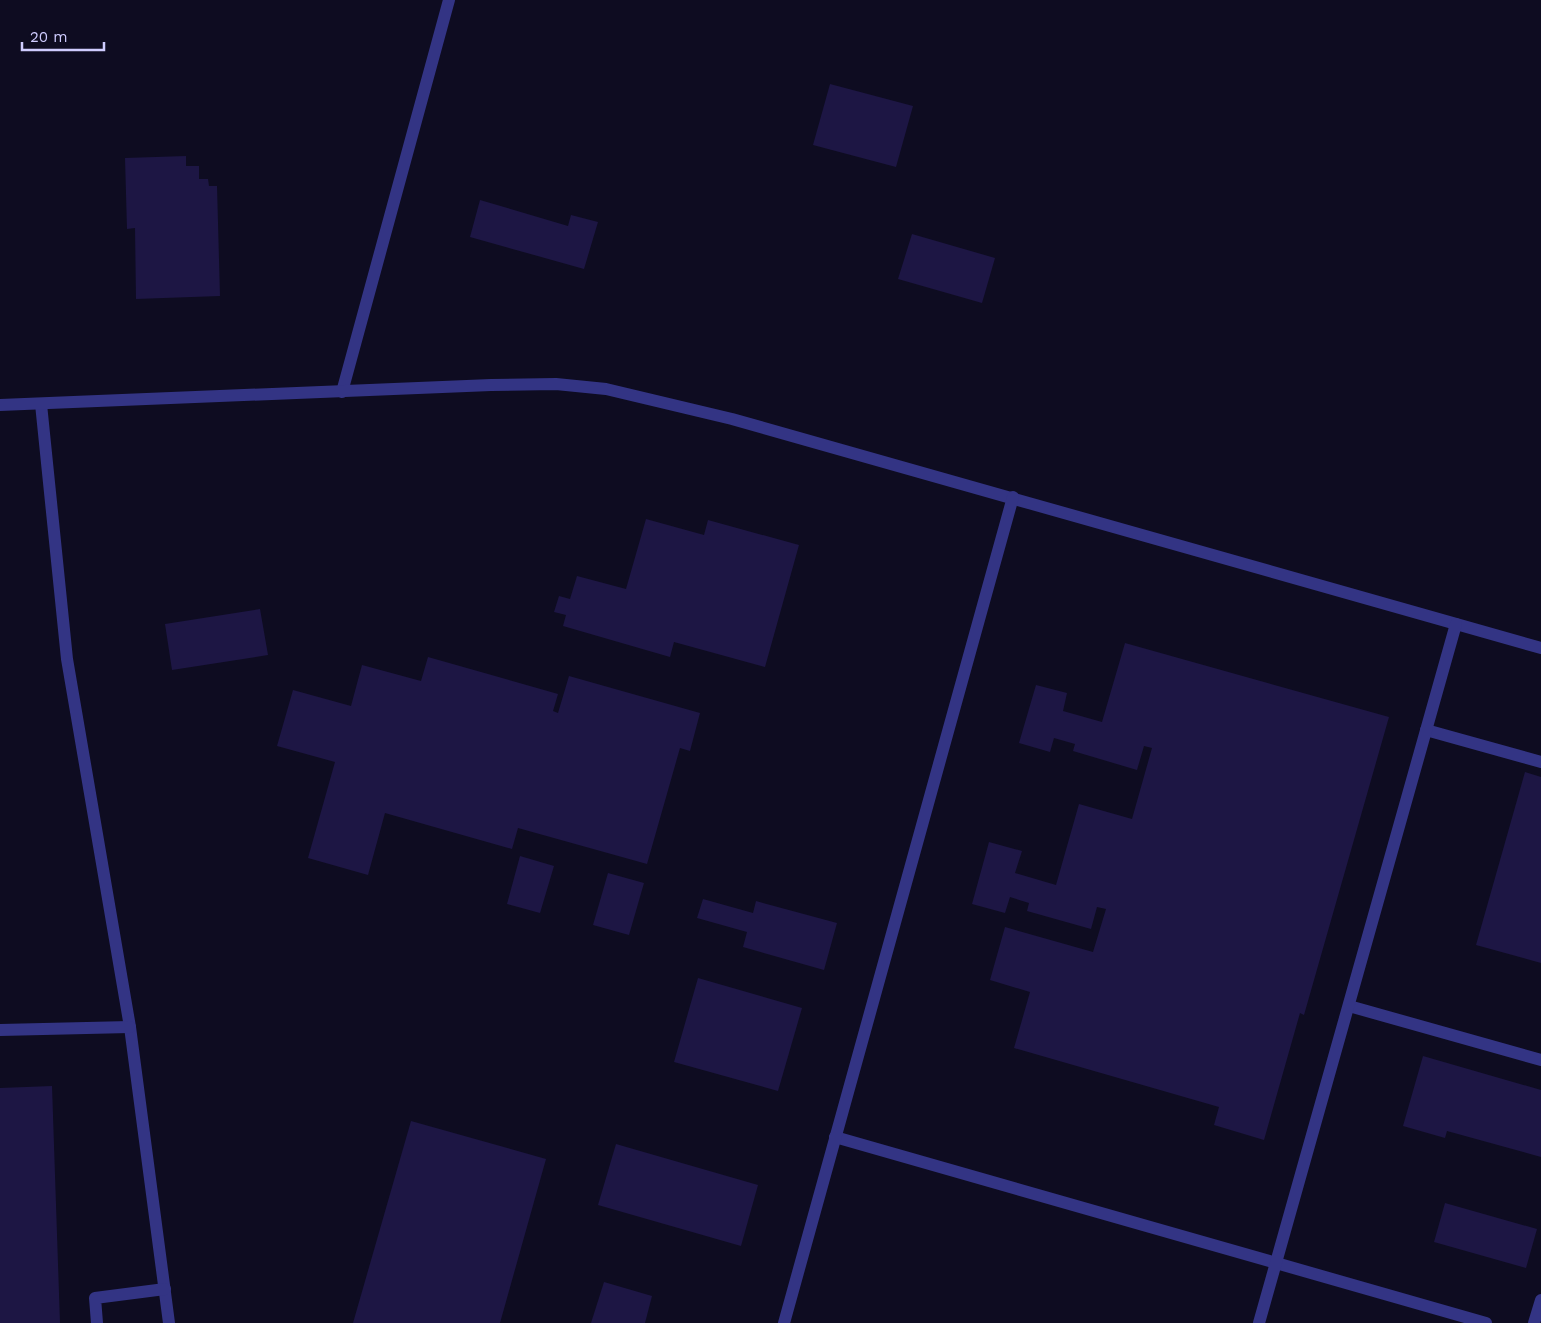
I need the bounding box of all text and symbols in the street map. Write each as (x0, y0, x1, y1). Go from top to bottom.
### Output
scale bar (22, 20, 105, 52)
text: 20 m (30, 28, 68, 46)

